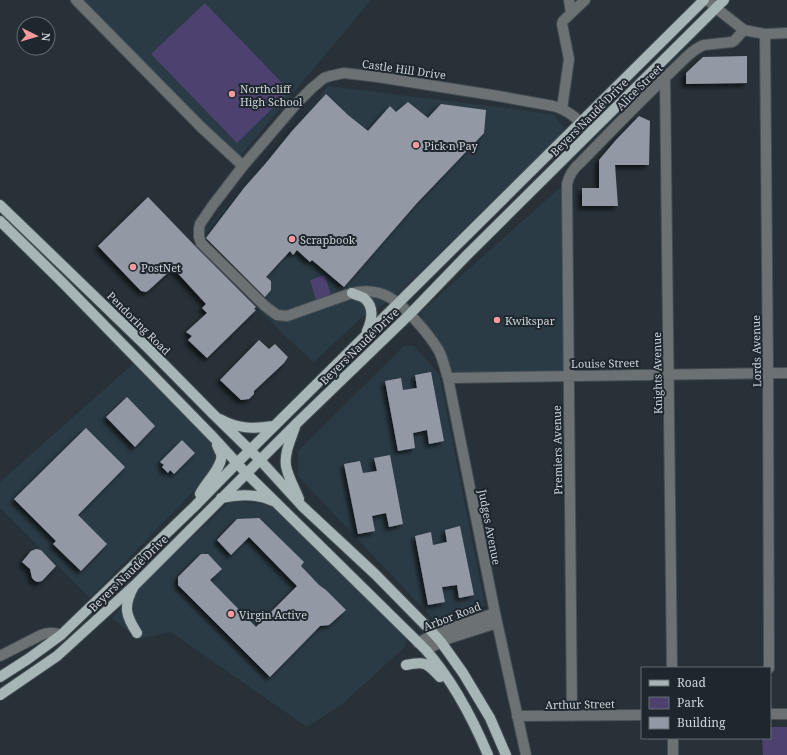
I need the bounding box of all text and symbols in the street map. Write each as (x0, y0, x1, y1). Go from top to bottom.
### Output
north arrow (16, 16, 56, 56)
text: N (39, 32, 54, 42)
street label: Castle Hill Drive (361, 56, 447, 82)
street label: Alice Street (613, 61, 665, 113)
street label: Beyers Naudé Drive (547, 75, 631, 159)
place label: Northcliff High School (240, 81, 303, 109)
marker: Northcliff High School (227, 89, 237, 99)
place label: Pick n Pay (424, 138, 478, 153)
marker: Pick n Pay (411, 140, 421, 150)
place label: Scrapbook (300, 232, 356, 247)
marker: Scrapbook (287, 234, 297, 244)
place label: PostNet (141, 260, 181, 275)
marker: PostNet (128, 262, 138, 272)
street label: Pendoring Road (104, 288, 174, 358)
street label: Beyers Naudé Drive (316, 304, 402, 388)
place label: Kwikspar (505, 313, 556, 328)
marker: Kwikspar (492, 315, 502, 325)
street label: Lords Avenue (748, 315, 764, 387)
street label: Knights Avenue (649, 332, 665, 414)
street label: Louise Street (571, 355, 639, 371)
street label: Premiers Avenue (549, 405, 565, 495)
street label: Judges Avenue (475, 487, 505, 566)
street label: Beyers Naudé Drive (85, 531, 171, 615)
street label: Arbor Road (421, 598, 483, 634)
place label: Virgin Active (239, 607, 307, 622)
marker: Virgin Active (226, 609, 236, 619)
legend (641, 667, 771, 739)
text: Road (677, 674, 707, 691)
text: Park (677, 694, 705, 711)
street label: Arthur Street (545, 696, 615, 712)
text: Building (677, 714, 726, 731)

